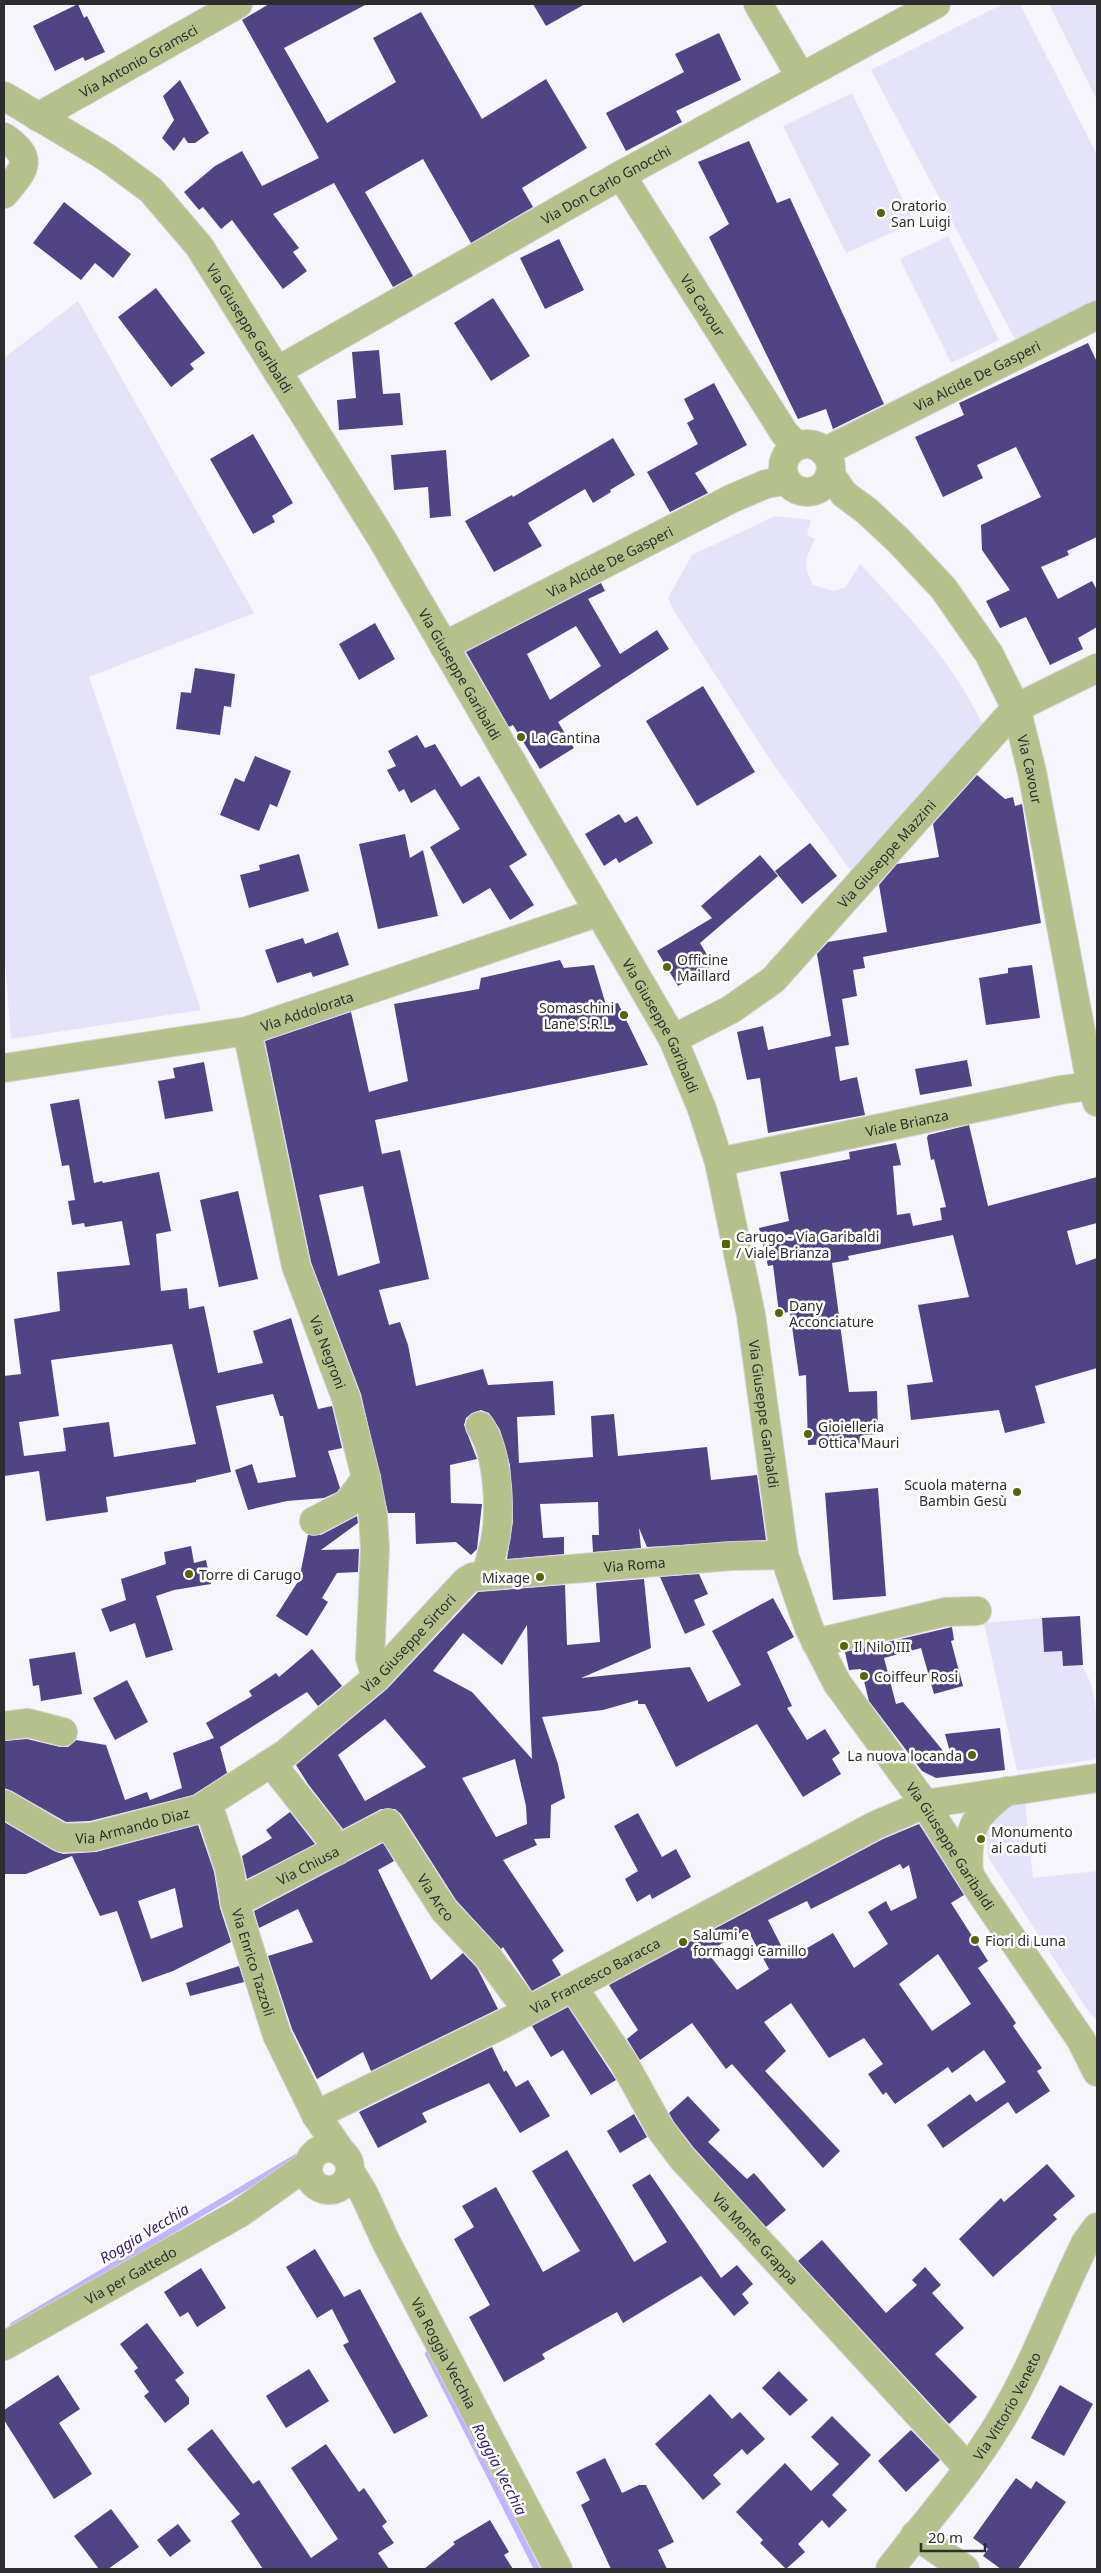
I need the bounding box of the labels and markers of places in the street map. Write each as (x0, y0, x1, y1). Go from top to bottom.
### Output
place label: Oratorio San Luigi (891, 196, 951, 231)
marker: Oratorio San Luigi (875, 207, 887, 219)
place label: La Cantina (531, 728, 600, 747)
marker: La Cantina (515, 731, 527, 743)
place label: Officine Maillard (677, 950, 730, 985)
marker: Officine Maillard (661, 961, 673, 973)
place label: Somaschini Lane S.R.L. (539, 998, 614, 1033)
marker: Somaschini Lane S.R.L. (618, 1009, 630, 1021)
place label: Carugo - Via Garibaldi / Viale Brianza (736, 1227, 879, 1262)
marker: Carugo - Via Garibaldi / Viale Brianza (720, 1238, 732, 1250)
place label: Dany Acconciature (789, 1296, 874, 1331)
marker: Dany Acconciature (773, 1307, 785, 1319)
place label: Gioielleria Ottica Mauri (818, 1417, 899, 1452)
marker: Gioielleria Ottica Mauri (802, 1428, 814, 1440)
place label: Scuola materna Bambin Gesù (904, 1475, 1007, 1510)
marker: Scuola materna Bambin Gesù (1011, 1486, 1023, 1498)
place label: Torre di Carugo (199, 1565, 301, 1584)
marker: Torre di Carugo (183, 1568, 195, 1580)
place label: Mixage (482, 1568, 530, 1587)
marker: Mixage (534, 1571, 546, 1583)
place label: Il Nilo III (854, 1637, 910, 1656)
marker: Il Nilo III (838, 1640, 850, 1652)
place label: Coiffeur Rosi (874, 1667, 958, 1686)
marker: Coiffeur Rosi (858, 1670, 870, 1682)
place label: La nuova locanda (847, 1746, 962, 1765)
marker: La nuova locanda (966, 1749, 978, 1761)
place label: Monumento ai caduti (991, 1822, 1073, 1857)
marker: Monumento ai caduti (975, 1833, 987, 1845)
place label: Salumi e formaggi Camillo (693, 1925, 807, 1960)
place label: Fiori di Luna (985, 1931, 1066, 1950)
marker: Fiori di Luna (969, 1934, 981, 1946)
marker: Salumi e formaggi Camillo (677, 1936, 689, 1948)

